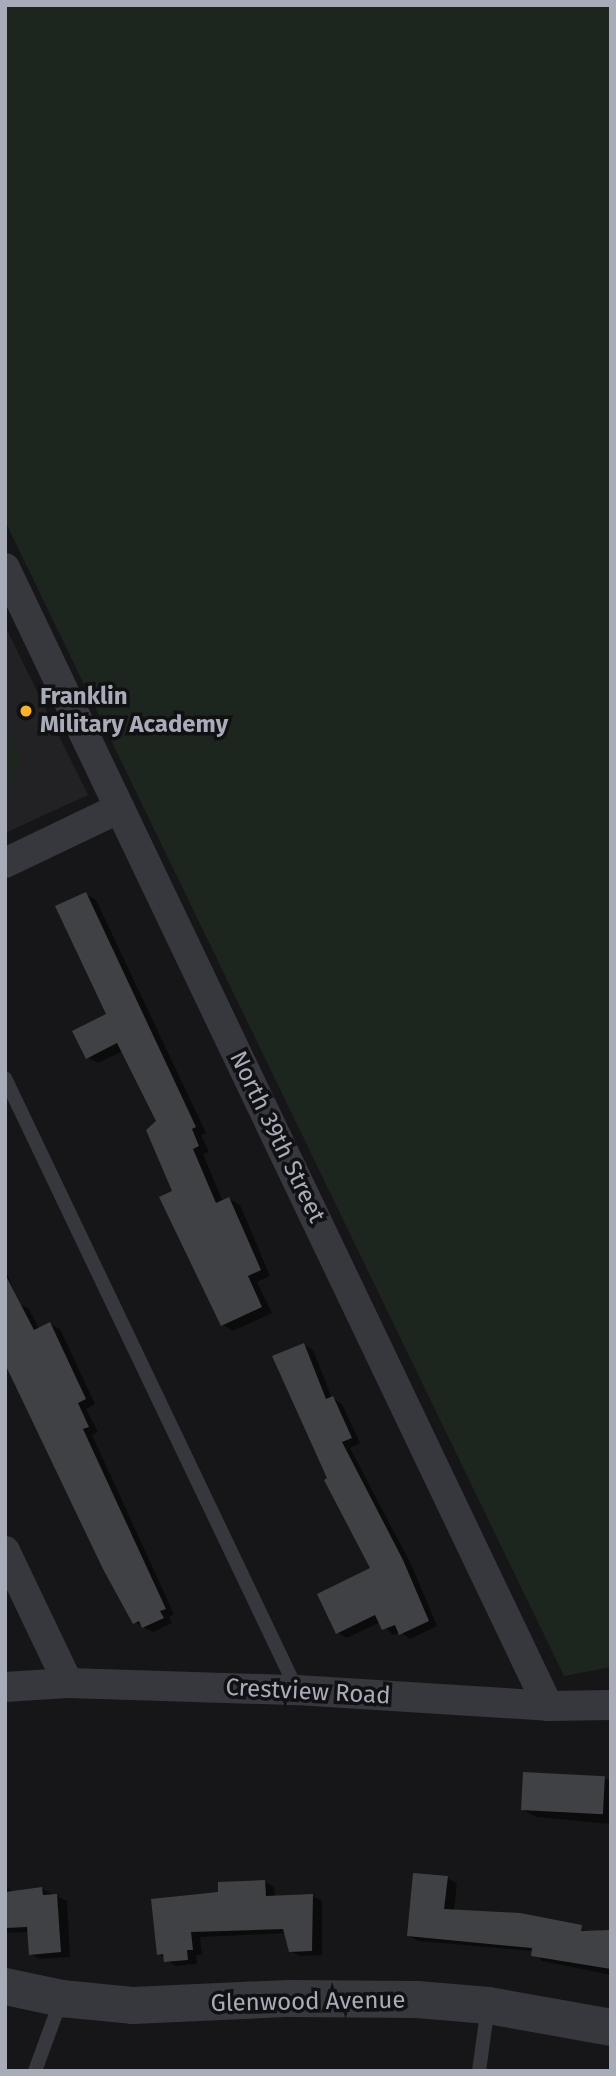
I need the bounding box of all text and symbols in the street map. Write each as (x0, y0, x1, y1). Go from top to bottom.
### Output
place label: Franklin Military Academy (40, 683, 228, 739)
marker: Franklin Military Academy (18, 703, 34, 719)
street label: North 39th Street (223, 1047, 331, 1227)
street label: Crestview Road (225, 1673, 391, 1711)
street label: Glenwood Avenue (210, 1986, 406, 2018)

